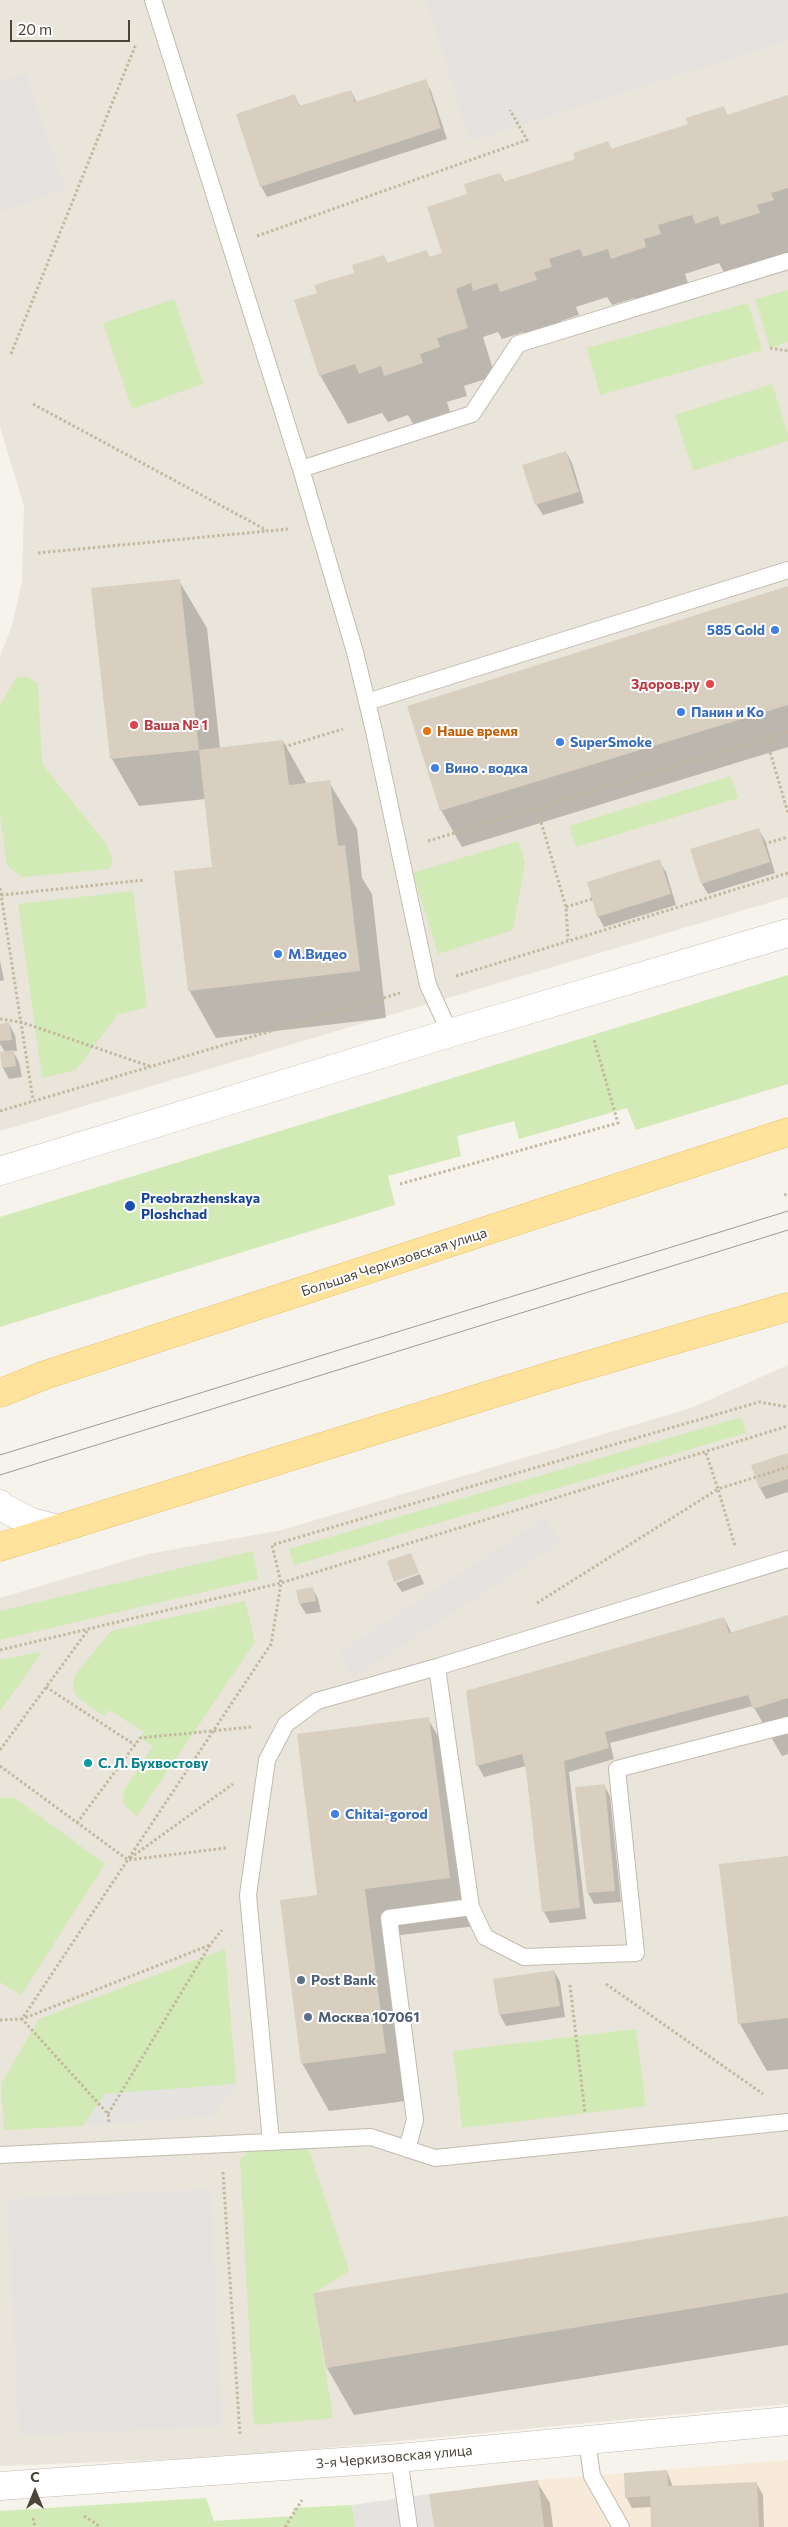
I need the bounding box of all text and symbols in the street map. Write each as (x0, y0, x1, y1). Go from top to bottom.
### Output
scale bar (12, 10, 132, 42)
text: 20 m (18, 20, 52, 38)
place label: 585 Gold (707, 622, 765, 638)
marker: 585 Gold (769, 624, 781, 636)
place label: Здоров.ру (631, 676, 700, 692)
marker: Здоров.ру (704, 678, 716, 690)
place label: Панин и Ко (691, 704, 764, 720)
marker: Панин и Ко (675, 706, 687, 718)
place label: Ваша № 1 (144, 717, 208, 733)
marker: Ваша № 1 (128, 719, 140, 731)
place label: Наше время (437, 723, 518, 739)
marker: Наше время (421, 725, 433, 737)
place label: SuperSmoke (570, 734, 652, 750)
marker: SuperSmoke (554, 736, 566, 748)
place label: Вино . водка (445, 760, 528, 776)
marker: Вино . водка (429, 762, 441, 774)
place label: М.Видео (288, 946, 347, 962)
marker: М.Видео (272, 948, 284, 960)
place label: Preobrazhenskaya Ploshchad (141, 1190, 260, 1222)
marker: Preobrazhenskaya Ploshchad (123, 1199, 137, 1213)
street label: Большая Черкизовская улица (299, 1224, 489, 1300)
place label: С. Л. Бухвостову (98, 1755, 208, 1771)
marker: С. Л. Бухвостову (82, 1757, 94, 1769)
place label: Chitai-gorod (345, 1806, 428, 1822)
marker: Chitai-gorod (329, 1808, 341, 1820)
place label: Post Bank (311, 1972, 376, 1988)
marker: Post Bank (295, 1974, 307, 1986)
place label: Москва 107061 (318, 2009, 420, 2025)
marker: Москва 107061 (302, 2011, 314, 2023)
street label: 3-я Черкизовская улица (315, 2442, 473, 2472)
north arrow (10, 2467, 60, 2517)
text: С (30, 2468, 40, 2485)

